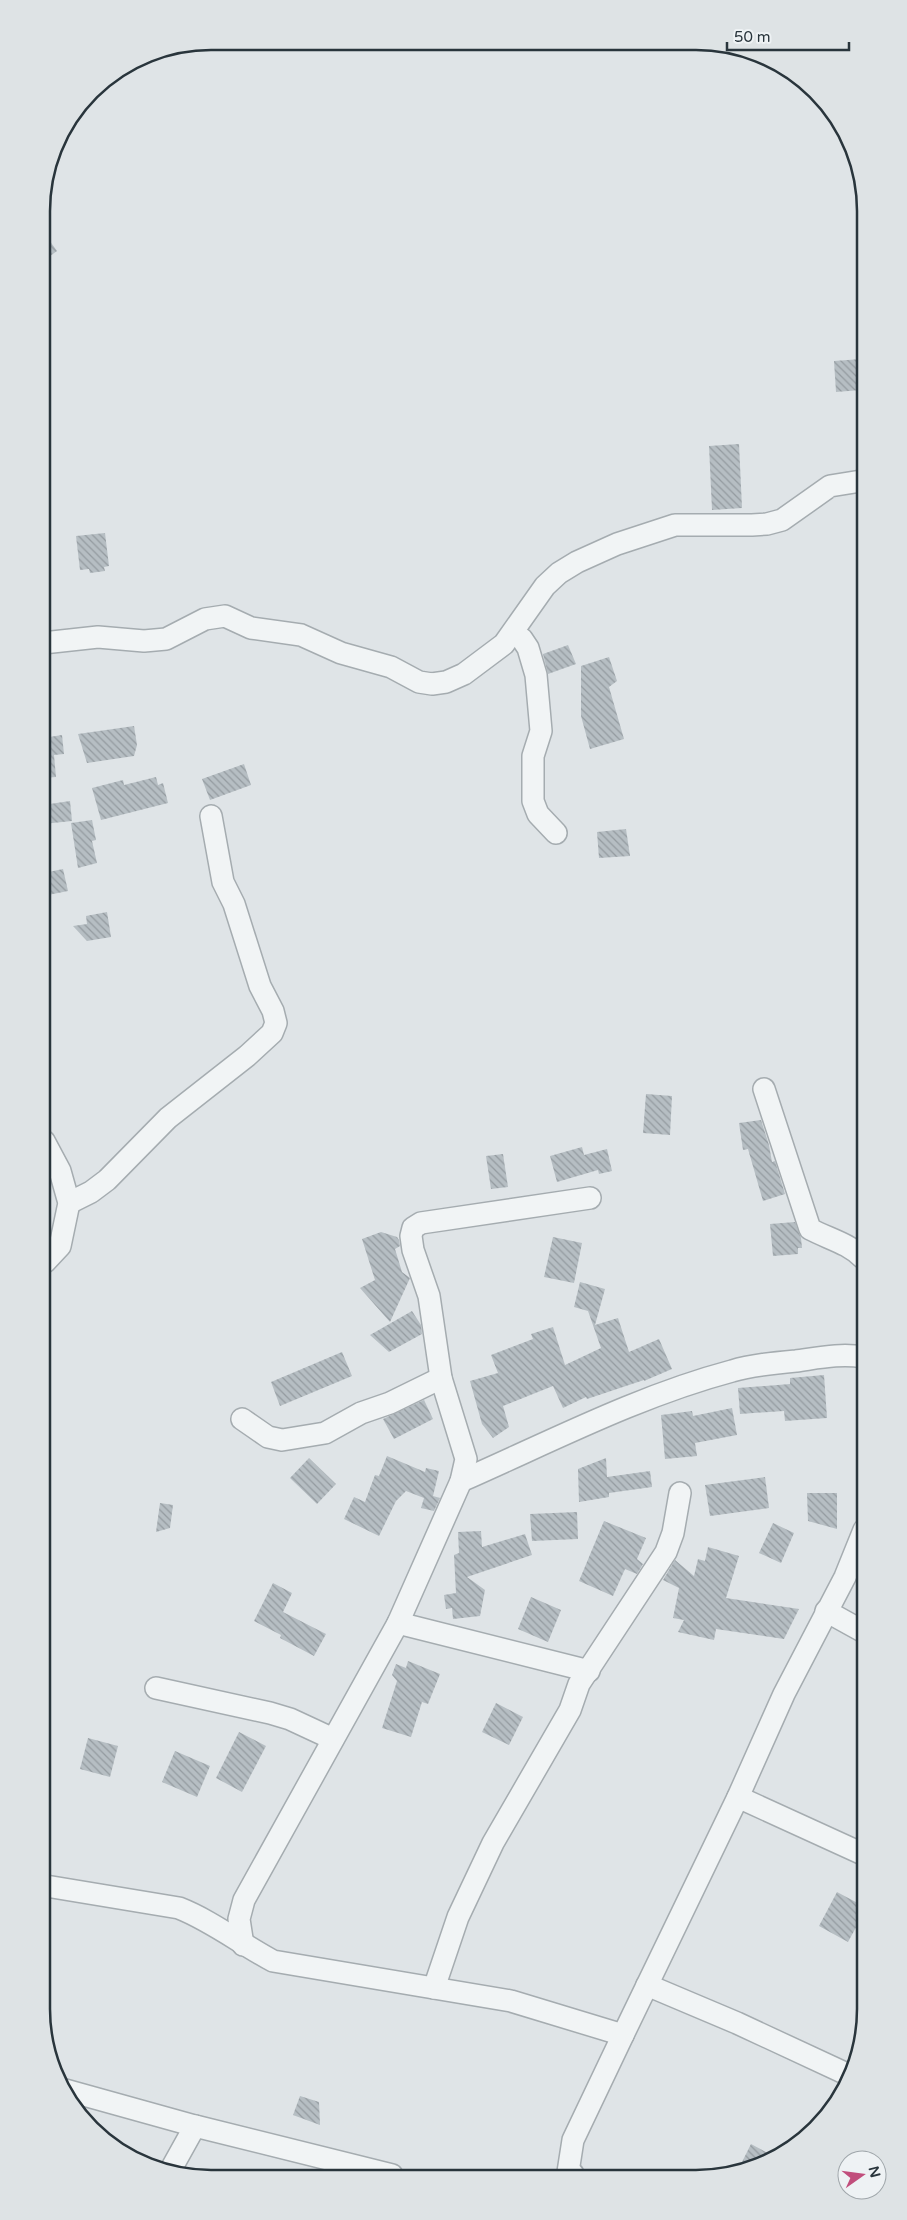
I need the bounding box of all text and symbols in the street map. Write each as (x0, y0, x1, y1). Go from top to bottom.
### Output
scale bar (727, 20, 850, 52)
text: 50 m (734, 28, 771, 46)
north arrow (837, 2150, 887, 2200)
text: N (865, 2164, 884, 2179)

